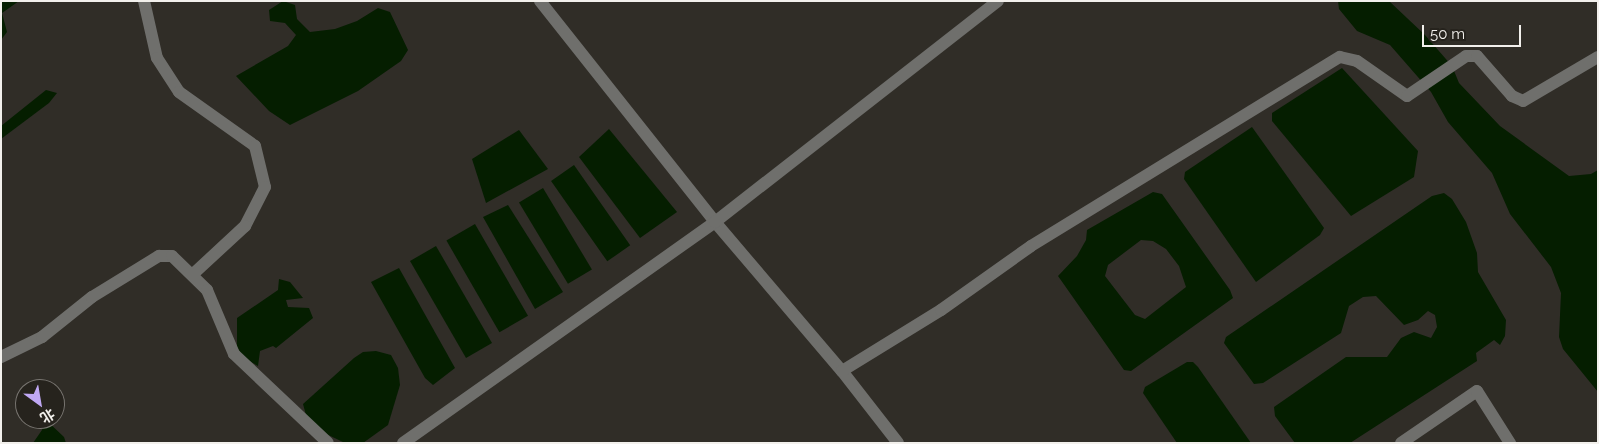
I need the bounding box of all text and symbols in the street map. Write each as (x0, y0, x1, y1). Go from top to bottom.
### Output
scale bar (1424, 15, 1523, 47)
text: 50 m (1430, 25, 1465, 43)
north arrow (15, 379, 65, 429)
text: 北 (37, 405, 58, 426)

